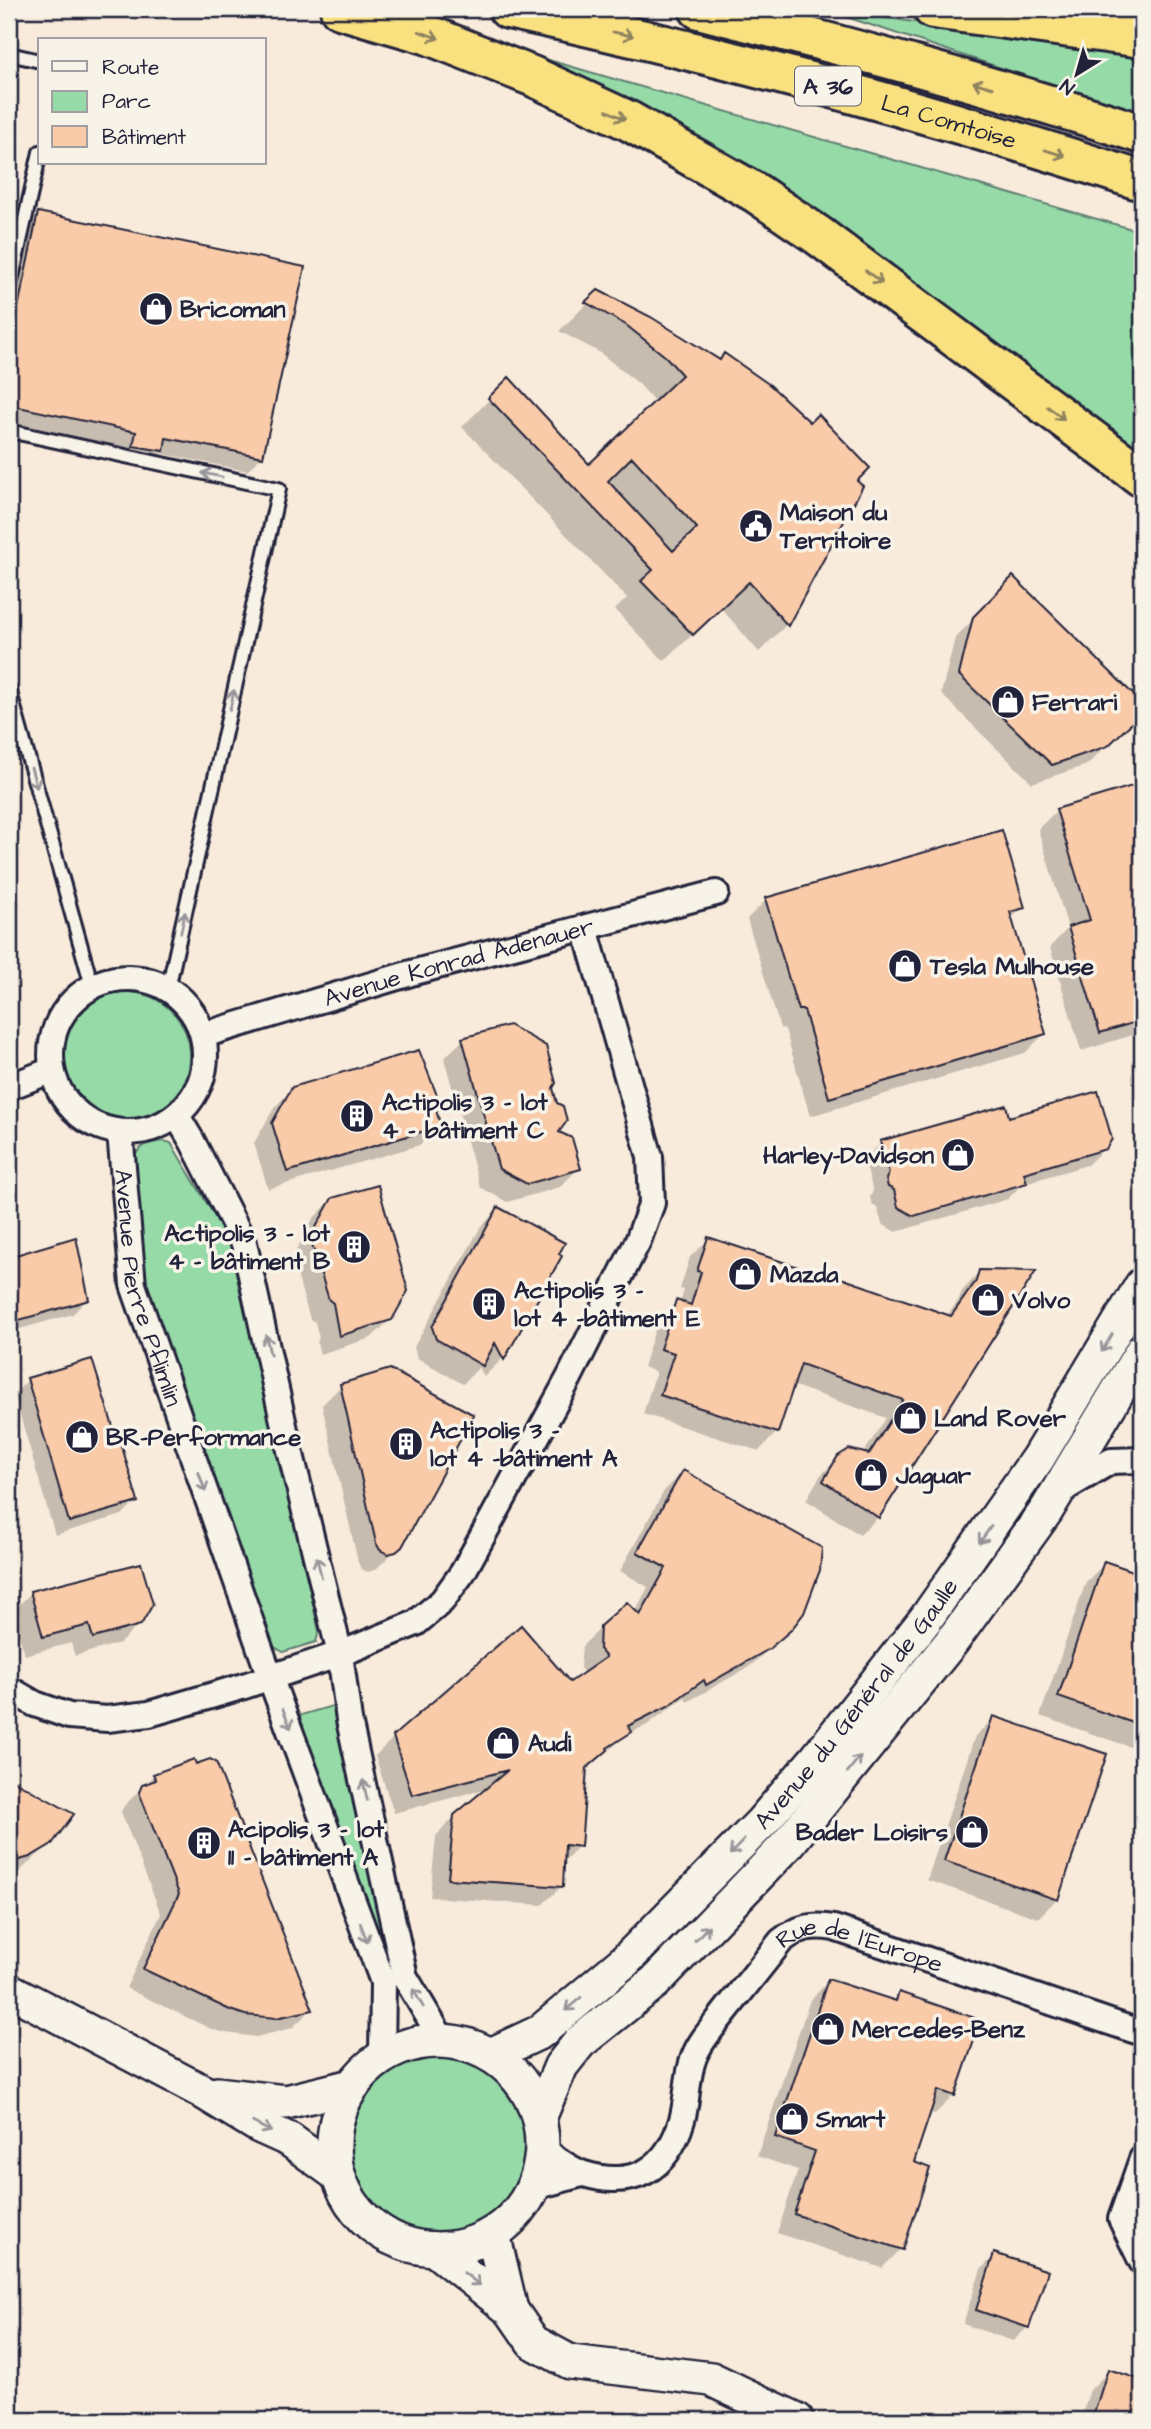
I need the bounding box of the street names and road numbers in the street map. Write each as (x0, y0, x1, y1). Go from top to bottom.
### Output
road number: A 36 (795, 66, 861, 106)
street label: La Comtoise (877, 86, 1020, 158)
street label: Avenue Konrad Adenauer (320, 910, 598, 1016)
street label: Avenue Pierre Pflimlin (105, 1168, 190, 1411)
street label: Avenue du Général de Gaulle (747, 1572, 967, 1837)
street label: Rue de l'Europe (769, 1910, 947, 1982)

